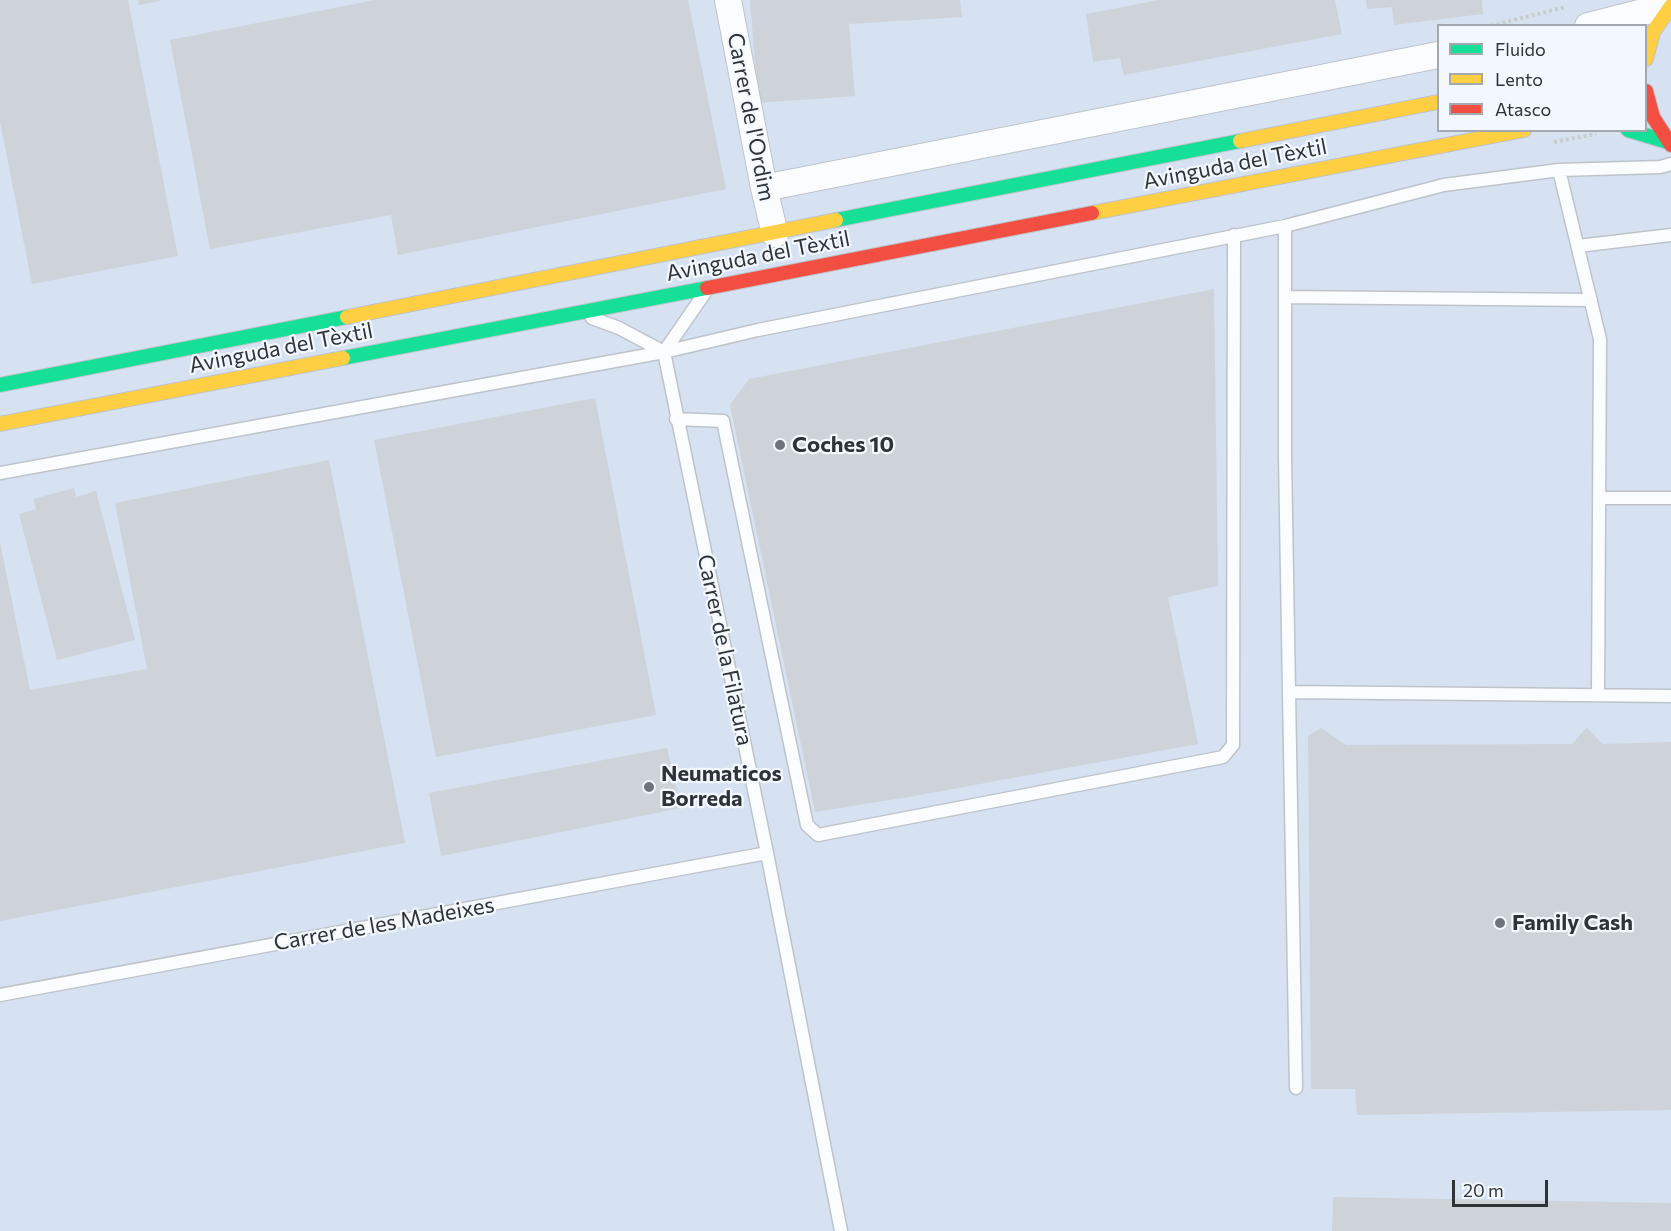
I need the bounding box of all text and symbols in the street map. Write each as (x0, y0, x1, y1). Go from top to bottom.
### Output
legend (1437, 24, 1647, 132)
street label: Carrer de l'Ordim (722, 31, 780, 203)
text: Fluido (1495, 38, 1546, 60)
text: Lento (1495, 68, 1543, 90)
text: Atasco (1495, 98, 1551, 120)
street label: Avinguda del Tèxtil (1141, 133, 1329, 195)
street label: Avinguda del Tèxtil (664, 225, 852, 287)
street label: Avinguda del Tèxtil (187, 317, 375, 379)
place label: Coches 10 (792, 432, 894, 458)
marker: Coches 10 (773, 438, 787, 452)
street label: Carrer de la Filatura (692, 552, 758, 748)
place label: Neumaticos Borreda (661, 761, 782, 812)
marker: Neumaticos Borreda (642, 780, 656, 794)
street label: Carrer de les Madeixes (272, 892, 496, 956)
place label: Family Cash (1512, 910, 1633, 936)
marker: Family Cash (1493, 916, 1507, 930)
scale bar (1455, 1168, 1551, 1206)
text: 20 m (1463, 1179, 1504, 1201)

